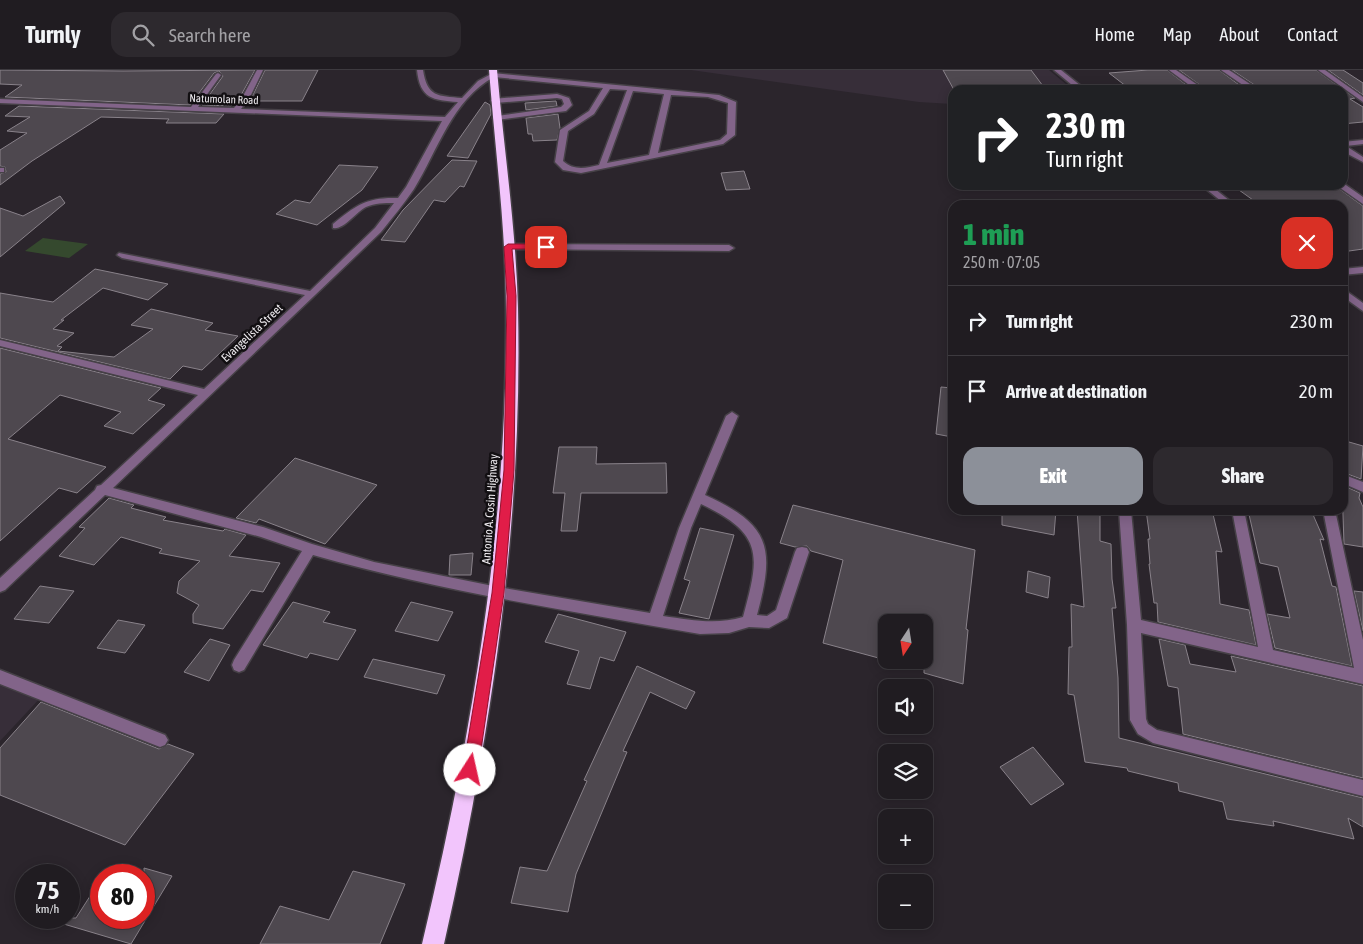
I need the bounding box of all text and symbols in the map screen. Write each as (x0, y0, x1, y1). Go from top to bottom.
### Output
search box (111, 12, 461, 57)
text: Turnly (25, 21, 81, 48)
icon: search (129, 21, 157, 49)
text: Search here (169, 24, 251, 46)
text: Home (1095, 24, 1135, 45)
text: Map (1163, 24, 1192, 45)
text: About (1220, 24, 1259, 45)
text: Contact (1287, 24, 1338, 45)
street label: Natumolan Road (189, 92, 259, 106)
icon: right (963, 105, 1028, 170)
text: 230 m (1046, 105, 1125, 145)
text: Turn right (1046, 146, 1123, 172)
text: 1 min (963, 217, 1024, 251)
button: close (1281, 217, 1333, 269)
pin (525, 226, 567, 268)
icon: arrive (532, 233, 560, 261)
text: 250 m · 07:05 (963, 253, 1040, 271)
street label: Evangelista Street (218, 301, 286, 365)
icon: right (963, 307, 991, 335)
text: Turn right (1006, 310, 1073, 332)
text: 230 m (1290, 310, 1333, 332)
icon: arrive (963, 377, 991, 405)
text: Arrive at destination (1006, 380, 1147, 402)
text: 20 m (1299, 380, 1333, 402)
button: Exit (963, 447, 1143, 505)
button: Share (1153, 447, 1333, 505)
street label: Antonio A. Cosin Highway (479, 454, 501, 564)
north arrow (878, 614, 932, 669)
map controls (878, 614, 933, 929)
button: sound (878, 679, 933, 734)
position arrow (443, 743, 495, 795)
button: layers (878, 744, 933, 799)
button: + (878, 809, 933, 864)
speed limit sign: 80 (90, 864, 155, 929)
button: − (878, 874, 933, 929)
text: 75 (36, 876, 59, 904)
text: km/h (36, 902, 59, 916)

